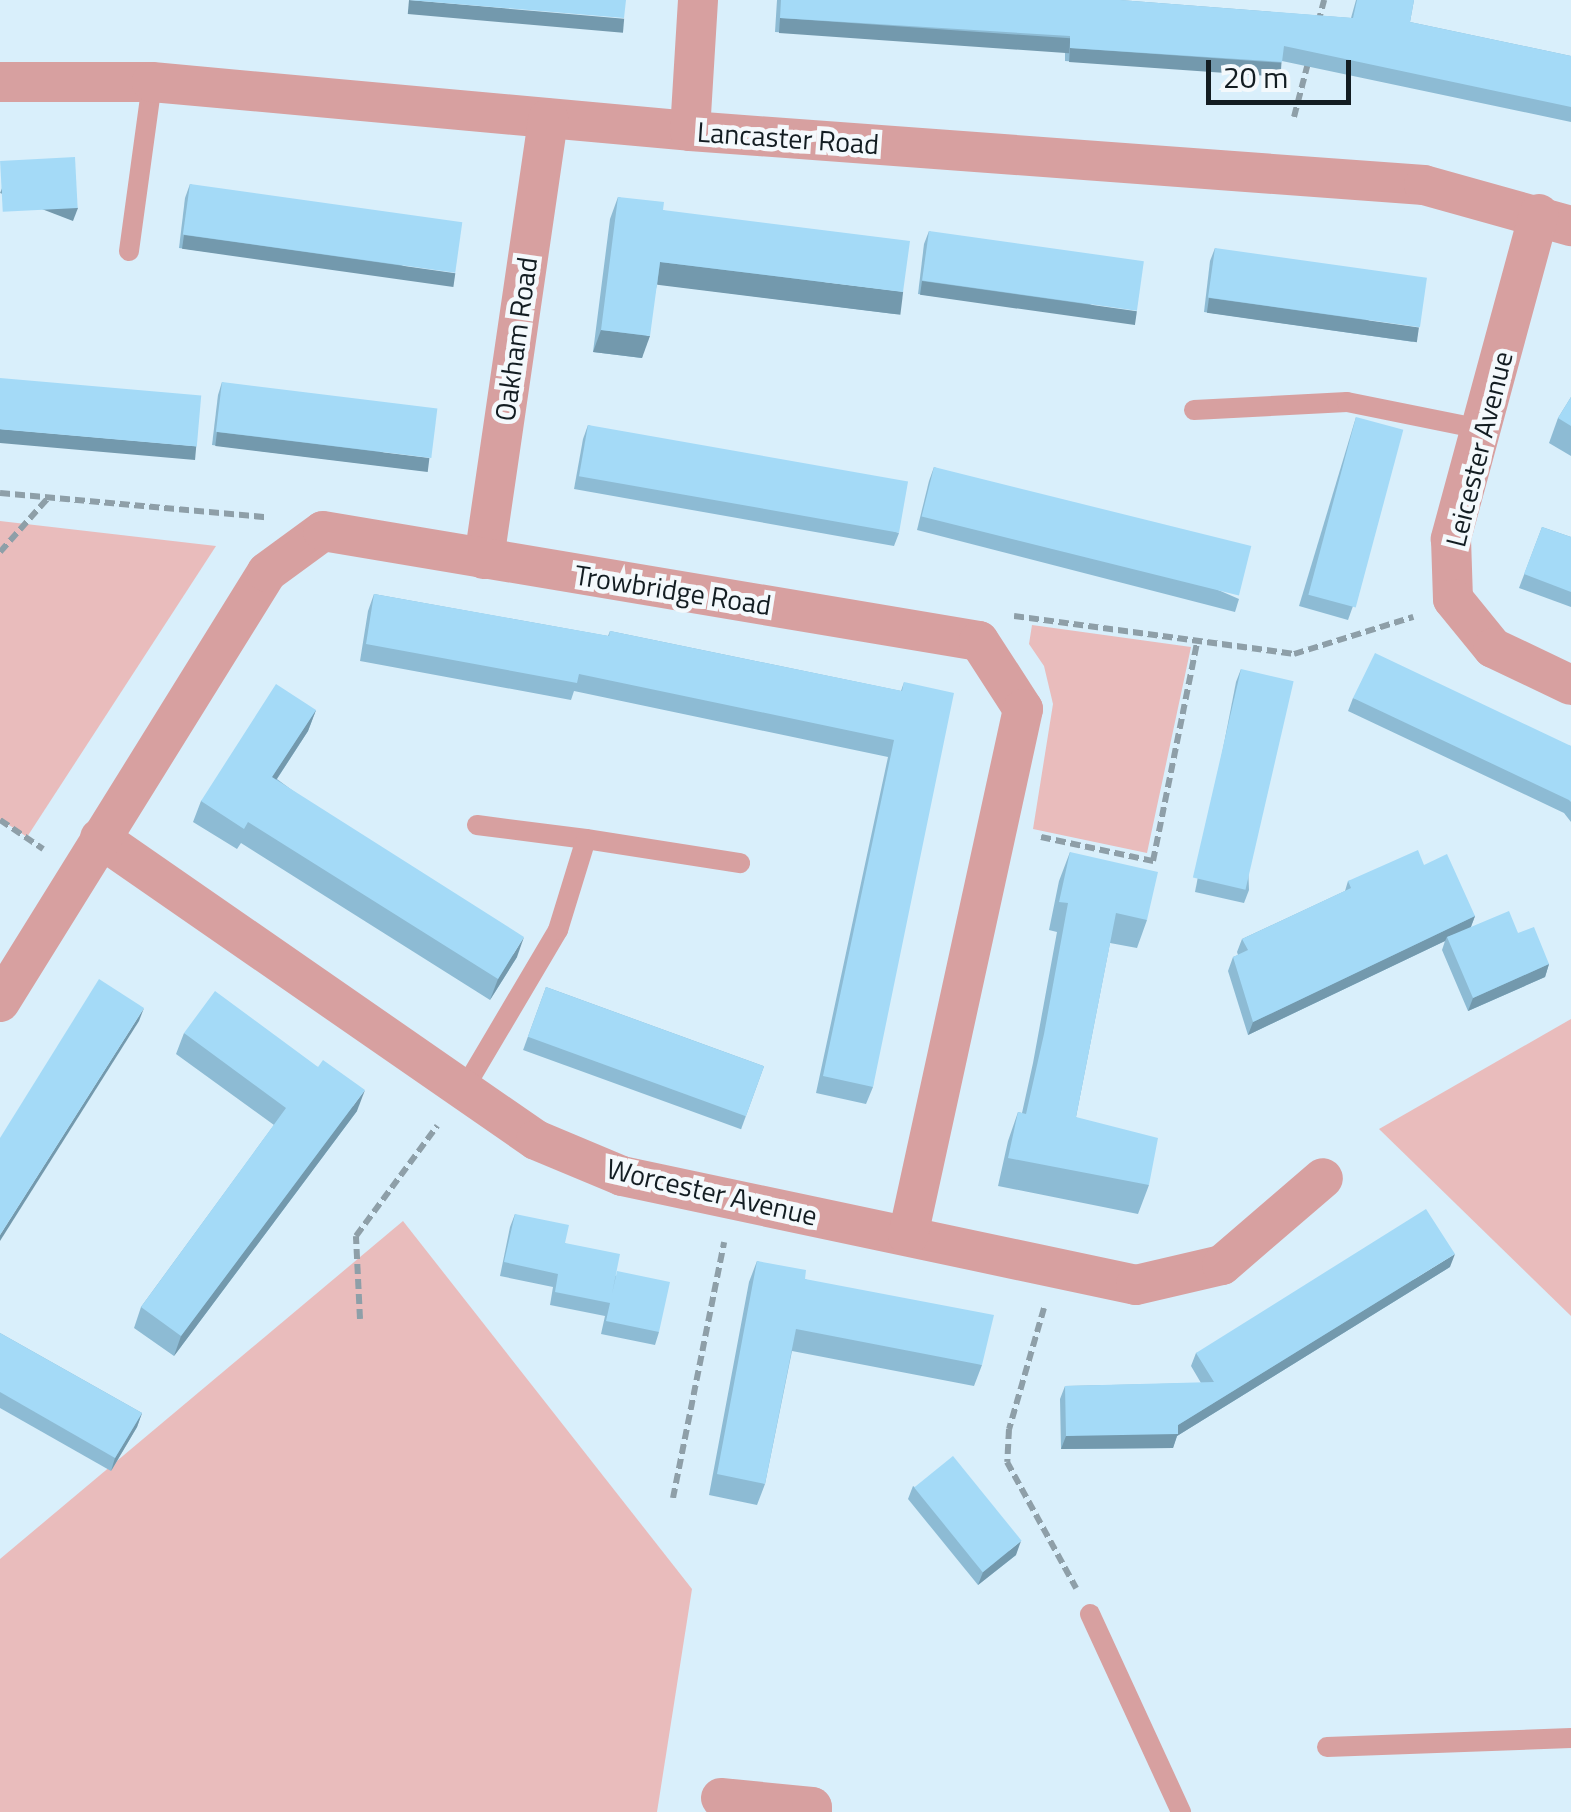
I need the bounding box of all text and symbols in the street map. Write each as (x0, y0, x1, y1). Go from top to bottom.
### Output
scale bar (1211, 40, 1356, 102)
text: 20 m (1223, 54, 1288, 100)
street label: Lancaster Road (696, 115, 880, 161)
street label: Oakham Road (488, 255, 544, 423)
street label: Leicester Avenue (1438, 348, 1520, 550)
street label: Trowbridge Road (572, 558, 774, 622)
street label: Worcester Avenue (603, 1151, 821, 1233)

